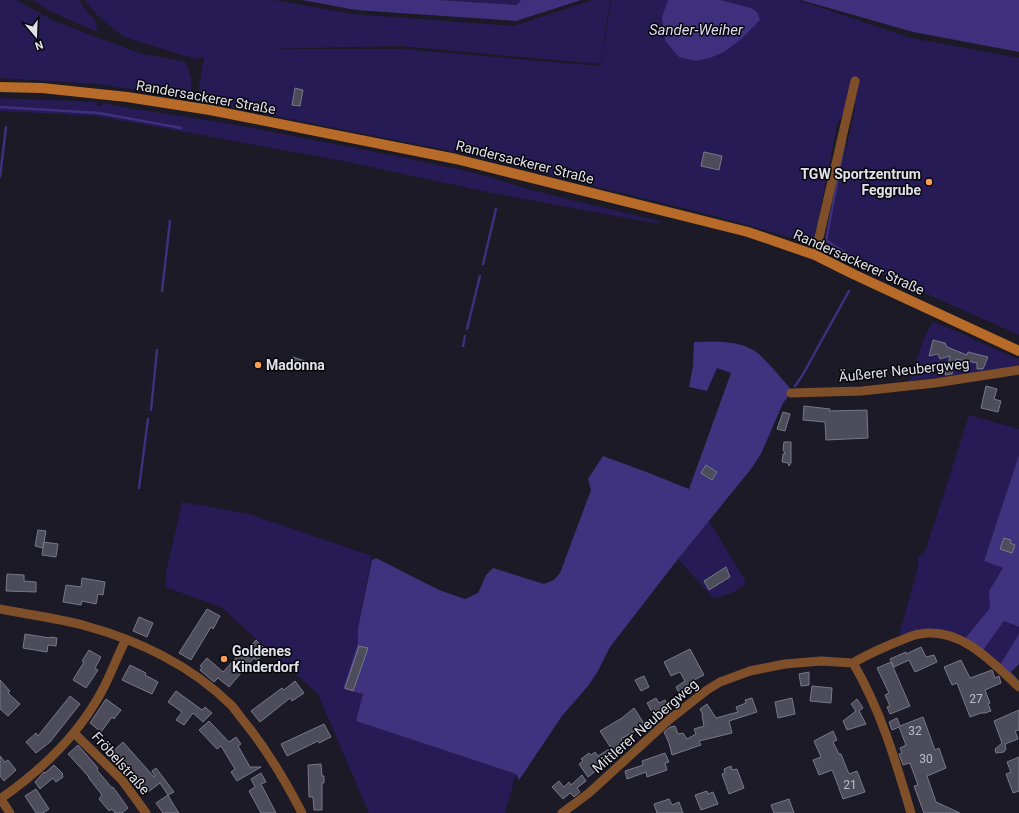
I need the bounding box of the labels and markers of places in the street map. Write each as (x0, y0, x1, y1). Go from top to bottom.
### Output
place label: TGW Sportzentrum Feggrube (800, 166, 921, 198)
marker: TGW Sportzentrum Feggrube (924, 177, 934, 187)
place label: Madonna (266, 357, 325, 373)
marker: Madonna (253, 360, 263, 370)
place label: Goldenes Kinderdorf (232, 643, 300, 675)
marker: Goldenes Kinderdorf (219, 654, 229, 664)

